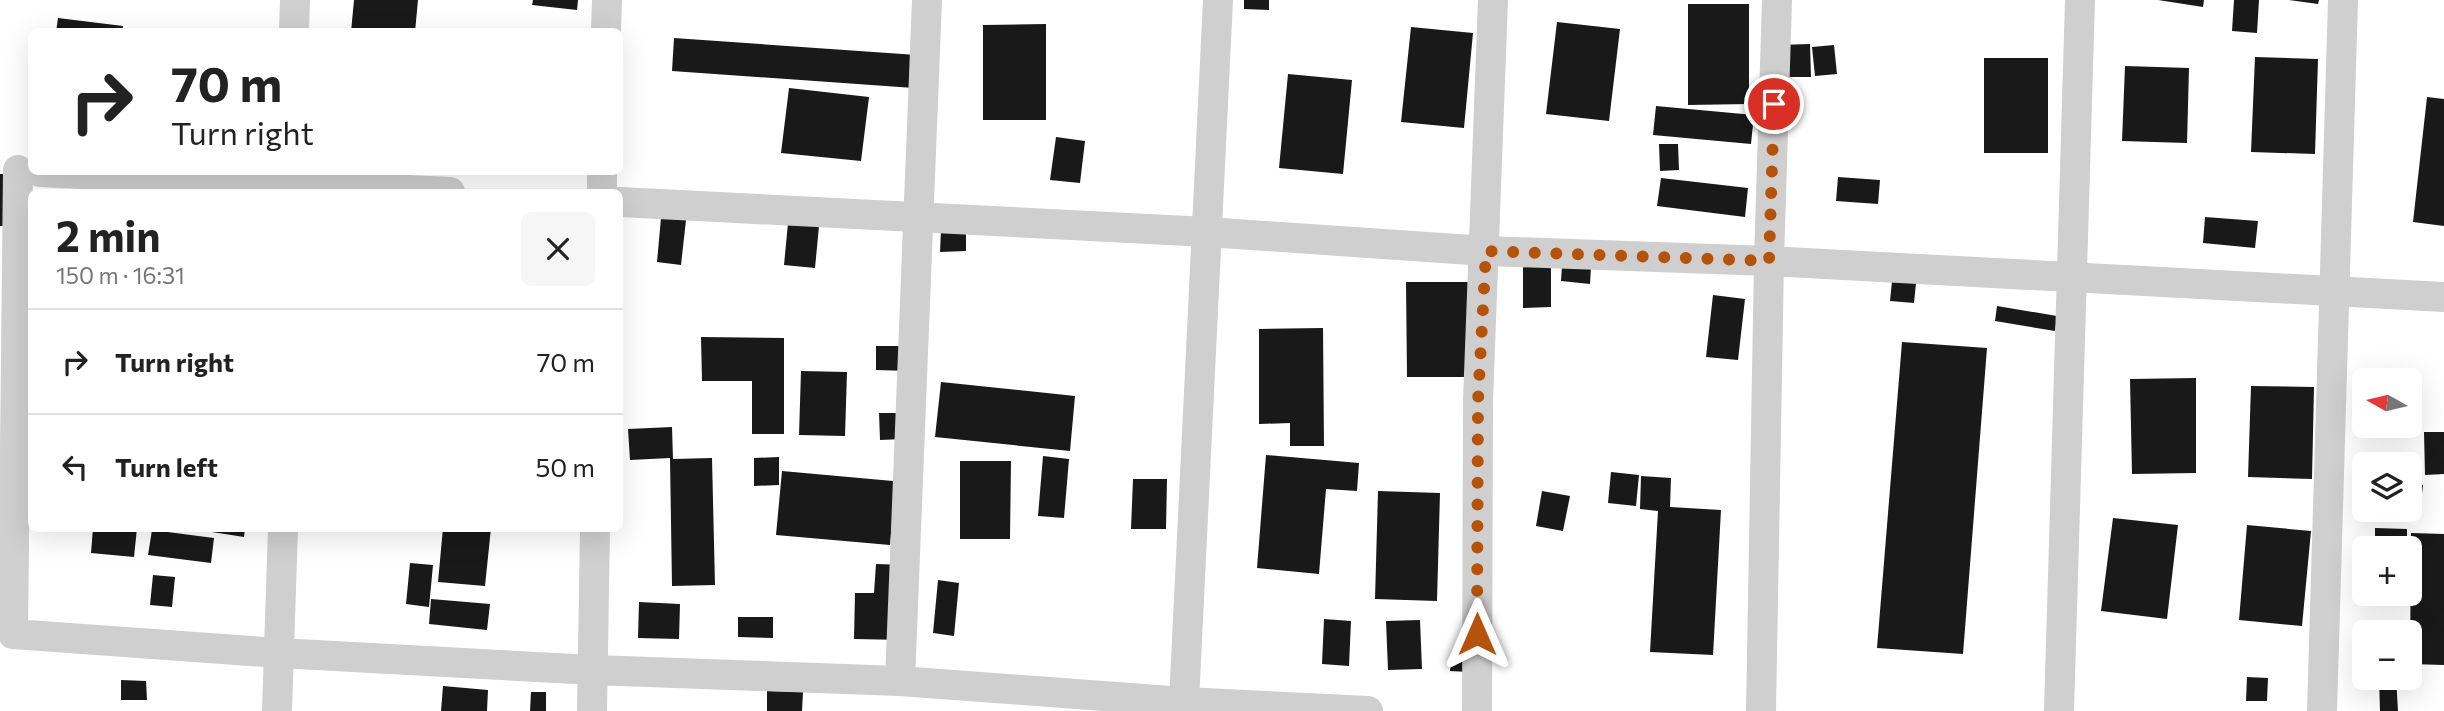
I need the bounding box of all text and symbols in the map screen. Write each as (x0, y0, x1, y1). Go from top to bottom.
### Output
text: 70 m (171, 52, 282, 112)
icon: right (56, 56, 147, 147)
pin (1744, 74, 1804, 134)
icon: arrive (1755, 85, 1793, 123)
text: Turn right (171, 112, 314, 152)
text: 2 min (56, 209, 161, 261)
button: close (521, 212, 595, 286)
text: 150 m · 16:31 (56, 261, 185, 289)
icon: right (56, 343, 94, 381)
text: Turn right (115, 346, 234, 377)
text: 70 m (537, 346, 595, 377)
north arrow (2352, 368, 2422, 438)
map controls (2352, 368, 2422, 690)
icon: left (56, 448, 94, 486)
text: Turn left (115, 451, 218, 482)
text: 50 m (535, 451, 595, 482)
button: layers (2352, 452, 2422, 522)
button: + (2352, 536, 2422, 606)
position arrow (1440, 597, 1514, 671)
button: − (2352, 620, 2422, 690)

